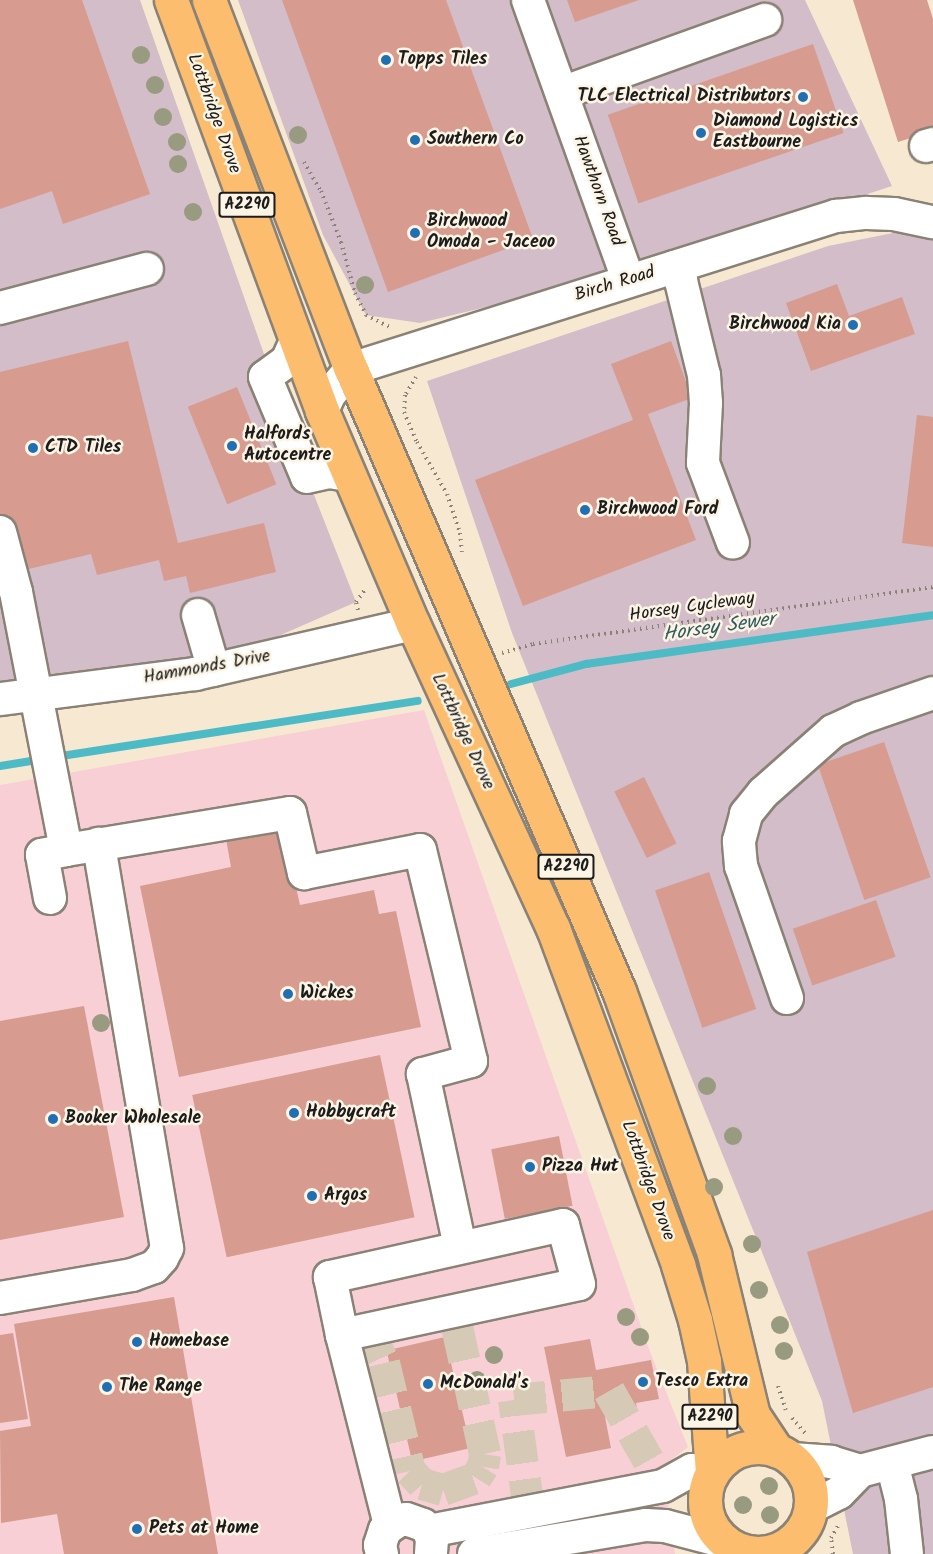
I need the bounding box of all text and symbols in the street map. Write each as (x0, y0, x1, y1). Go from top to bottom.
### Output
place label: Topps Tiles (398, 49, 487, 71)
street label: Lottbridge Drove (181, 51, 245, 177)
marker: Topps Tiles (379, 53, 393, 67)
place label: TLC Electrical Distributors (577, 86, 791, 108)
marker: TLC Electrical Distributors (796, 90, 810, 104)
place label: Diamond Logistics Eastbourne (713, 112, 858, 154)
marker: Diamond Logistics Eastbourne (694, 126, 708, 140)
place label: Southern Co (427, 129, 524, 151)
marker: Southern Co (408, 133, 422, 147)
street label: Hawthorn Road (567, 133, 627, 249)
road number: A2290 (217, 192, 277, 218)
place label: Birchwood Omoda - Jaceoo (427, 212, 555, 254)
marker: Birchwood Omoda - Jaceoo (408, 226, 422, 240)
street label: Birch Road (572, 263, 658, 307)
place label: Birchwood Kia (729, 314, 841, 336)
marker: Birchwood Kia (846, 318, 860, 332)
place label: Halfords Autocentre (244, 425, 331, 468)
place label: CTD Tiles (45, 437, 121, 459)
marker: Halfords Autocentre (225, 439, 239, 453)
marker: CTD Tiles (26, 441, 40, 455)
place label: Birchwood Ford (597, 499, 718, 521)
marker: Birchwood Ford (578, 503, 592, 517)
street label: Horsey Cycleway (628, 589, 756, 627)
water label: Horsey Sewer (662, 608, 776, 648)
street label: Hammonds Drive (142, 646, 272, 690)
street label: Lottbridge Drove (426, 670, 498, 794)
road number: A2290 (536, 854, 596, 880)
place label: Wickes (300, 983, 354, 1005)
marker: Wickes (281, 987, 295, 1001)
place label: Hobbycraft (306, 1102, 396, 1124)
marker: Hobbycraft (287, 1106, 301, 1120)
place label: Booker Wholesale (65, 1108, 201, 1130)
marker: Booker Wholesale (46, 1112, 60, 1126)
street label: Lottbridge Drove (615, 1118, 679, 1244)
place label: Pizza Hut (542, 1156, 619, 1178)
marker: Pizza Hut (523, 1160, 537, 1174)
place label: Argos (324, 1185, 367, 1207)
marker: Argos (305, 1189, 319, 1203)
place label: Homebase (149, 1331, 229, 1353)
marker: Homebase (130, 1335, 144, 1349)
place label: Tesco Extra (655, 1371, 748, 1393)
place label: McDonald's (440, 1373, 529, 1395)
marker: Tesco Extra (636, 1375, 650, 1389)
place label: The Range (119, 1376, 202, 1398)
marker: McDonald's (421, 1377, 435, 1391)
marker: The Range (100, 1380, 114, 1394)
road number: A2290 (680, 1404, 740, 1430)
place label: Pets at Home (149, 1518, 259, 1540)
marker: Pets at Home (130, 1522, 144, 1536)

